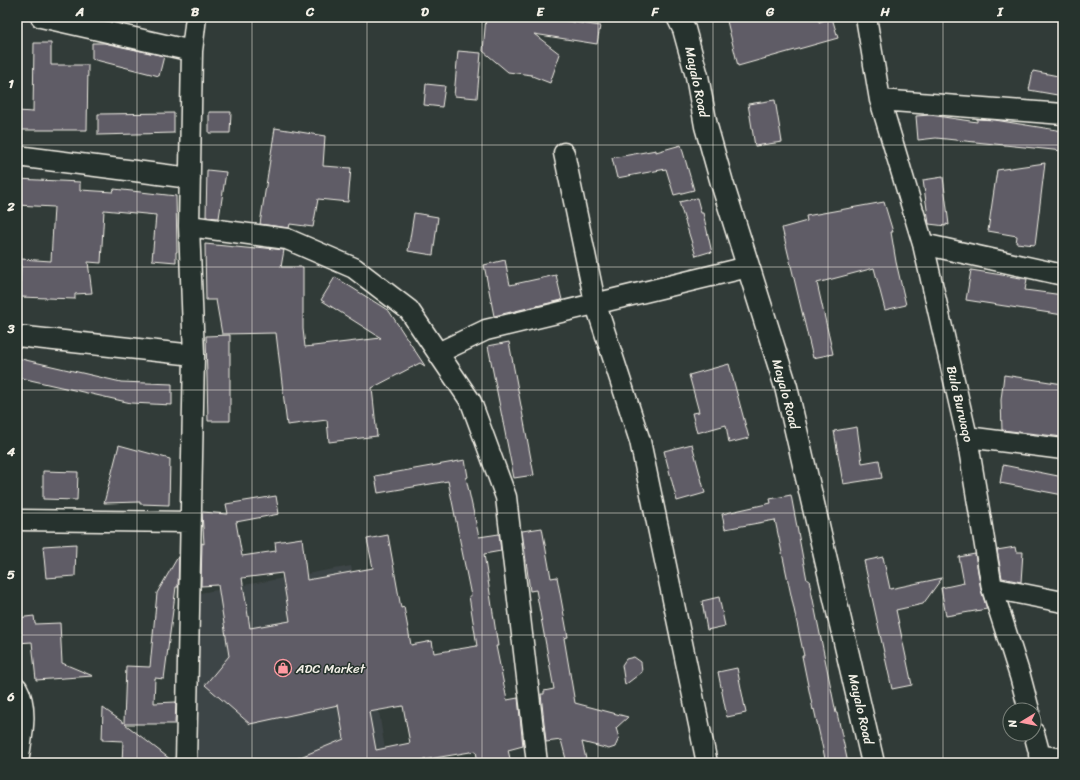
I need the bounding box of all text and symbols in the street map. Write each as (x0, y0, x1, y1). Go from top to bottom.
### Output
text: A (75, 0, 84, 23)
text: B (191, 0, 200, 23)
text: C (305, 0, 315, 23)
text: D (421, 0, 429, 23)
text: E (536, 0, 545, 23)
text: F (650, 0, 659, 23)
text: G (765, 0, 775, 23)
text: H (879, 0, 890, 23)
text: I (996, 0, 1004, 23)
street label: Mayalo Road (678, 44, 716, 121)
text: 1 (8, 72, 14, 95)
text: 2 (6, 195, 15, 218)
text: 3 (6, 317, 15, 340)
street label: Mayalo Road (766, 356, 807, 433)
street label: Bula Burwaqo (940, 363, 980, 445)
text: 4 (6, 440, 16, 463)
text: 5 (7, 563, 15, 586)
place label: ADC Market (295, 657, 366, 680)
shop icon: ADC Market (273, 658, 293, 678)
street label: Mayalo Road (842, 671, 881, 748)
text: 6 (6, 685, 15, 708)
north arrow (1002, 702, 1042, 742)
text: N (1003, 718, 1023, 730)

